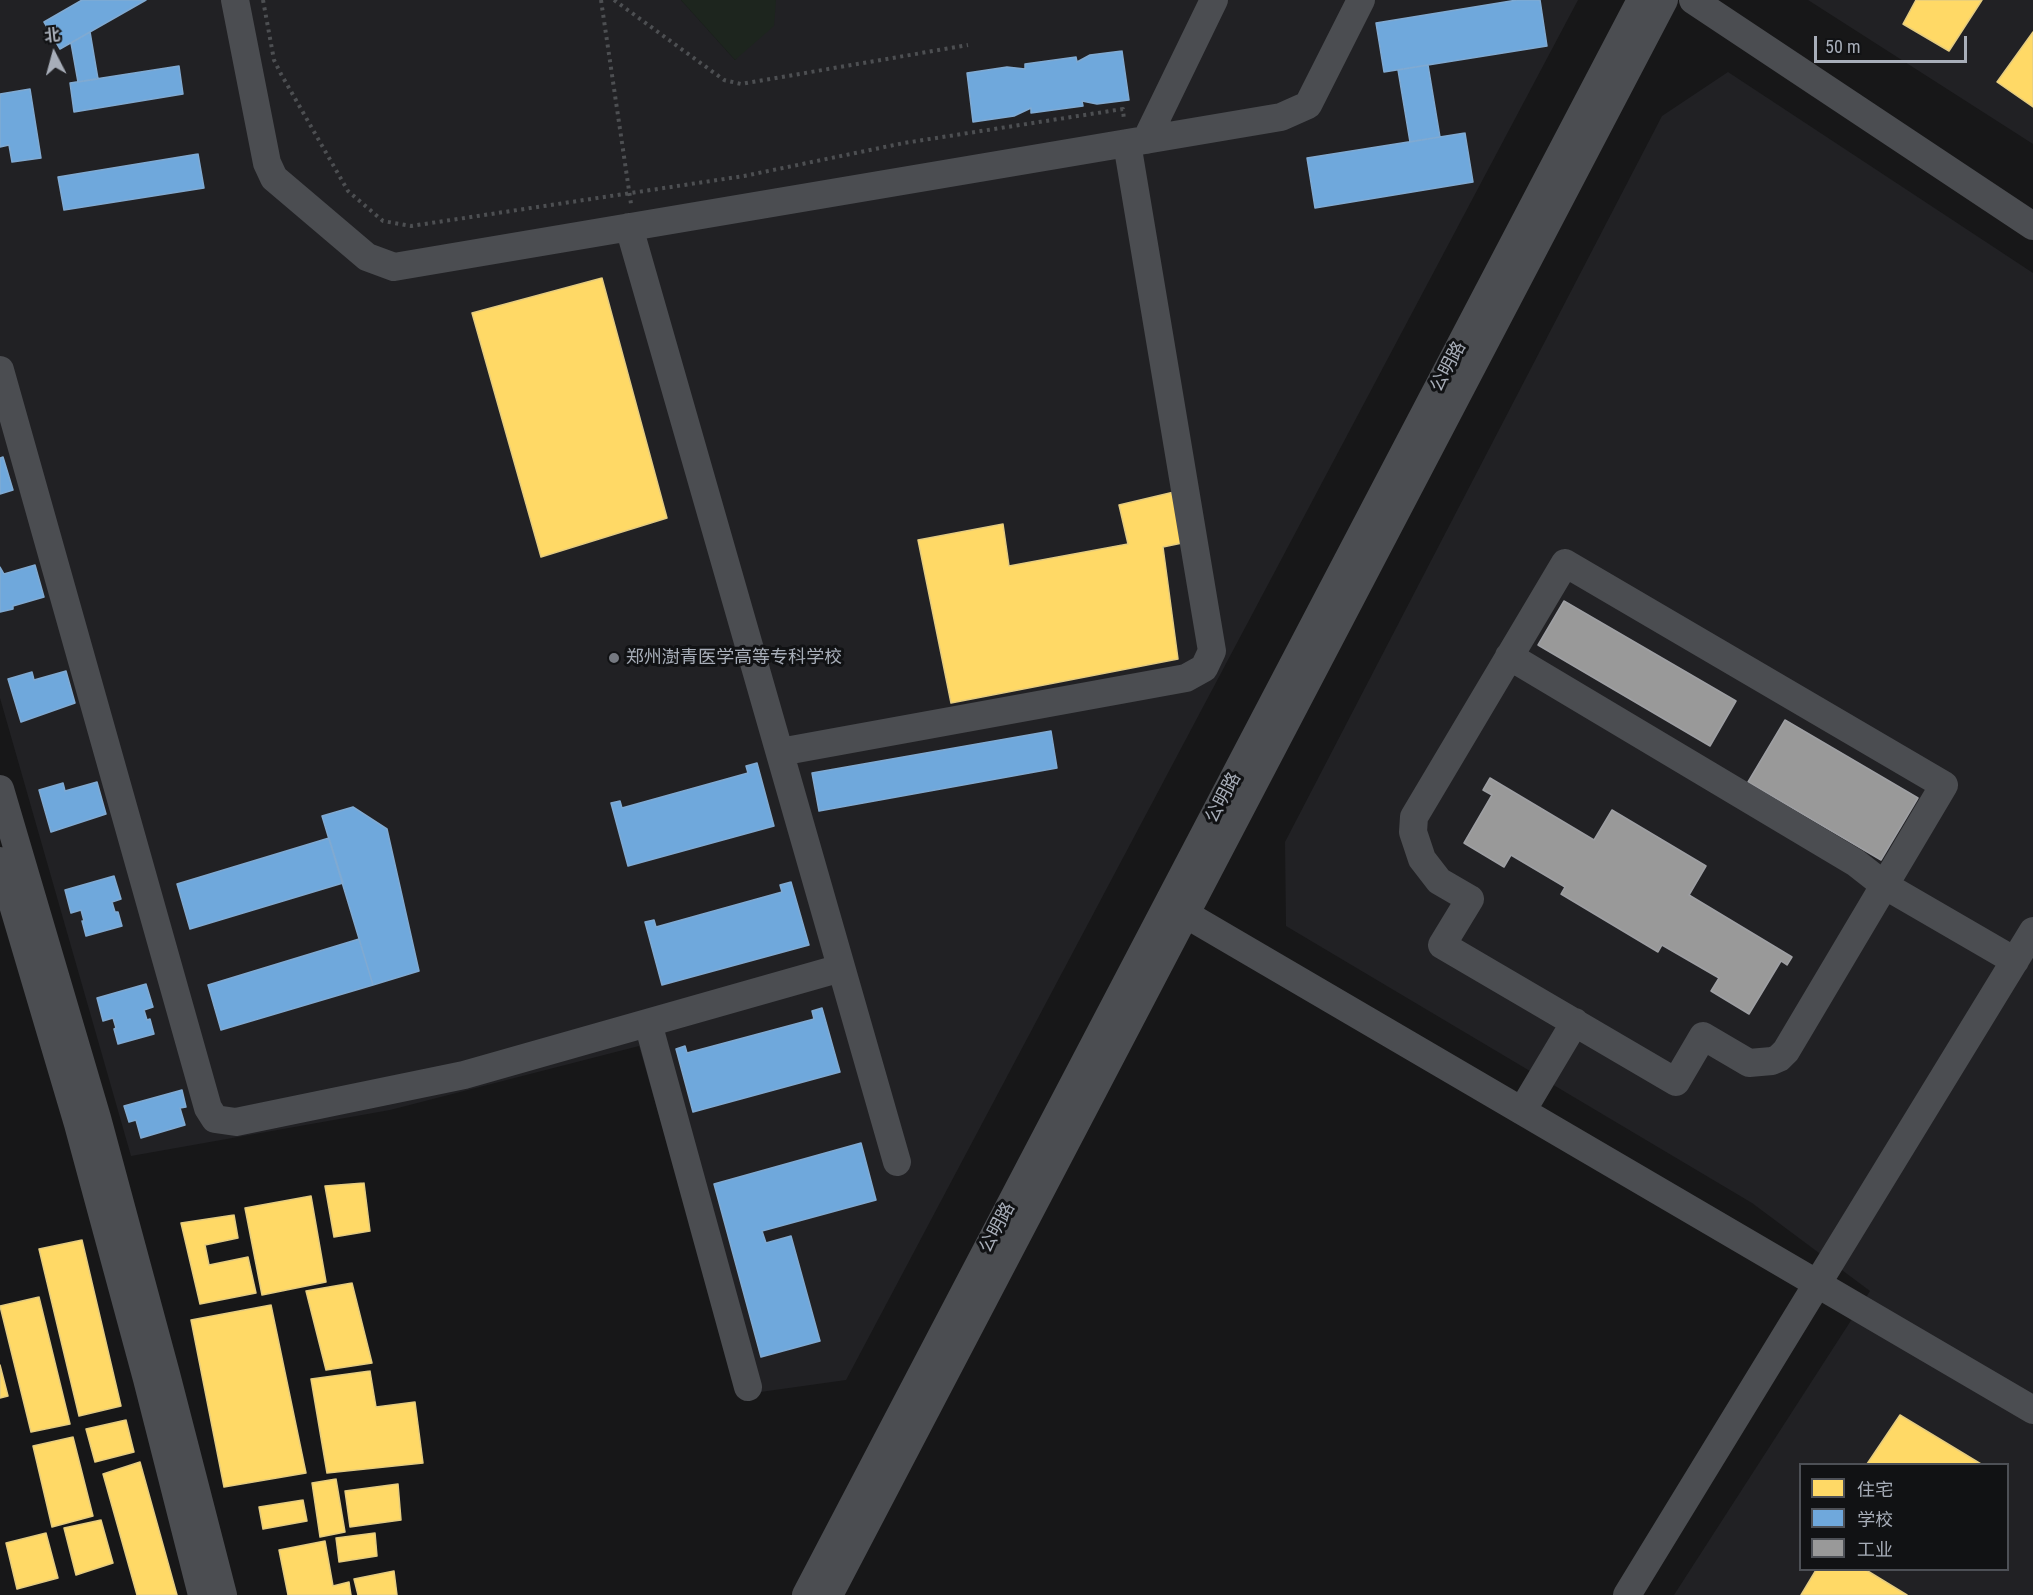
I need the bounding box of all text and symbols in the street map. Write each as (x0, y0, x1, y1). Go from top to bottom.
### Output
north arrow (24, 24, 84, 84)
scale bar (1817, 24, 1970, 62)
text: 北 (43, 25, 61, 46)
text: 50 m (1825, 36, 1860, 57)
street label: 公明路 (1427, 338, 1471, 396)
place label: 郑州澍青医学高等专科学校 (626, 647, 842, 669)
marker: 郑州澍青医学高等专科学校 (607, 651, 621, 665)
street label: 公明路 (1202, 769, 1246, 827)
street label: 公明路 (976, 1199, 1020, 1257)
legend (1799, 1463, 2009, 1571)
text: 住宅 (1857, 1479, 1893, 1500)
text: 学校 (1857, 1509, 1893, 1530)
text: 工业 (1857, 1539, 1893, 1560)

